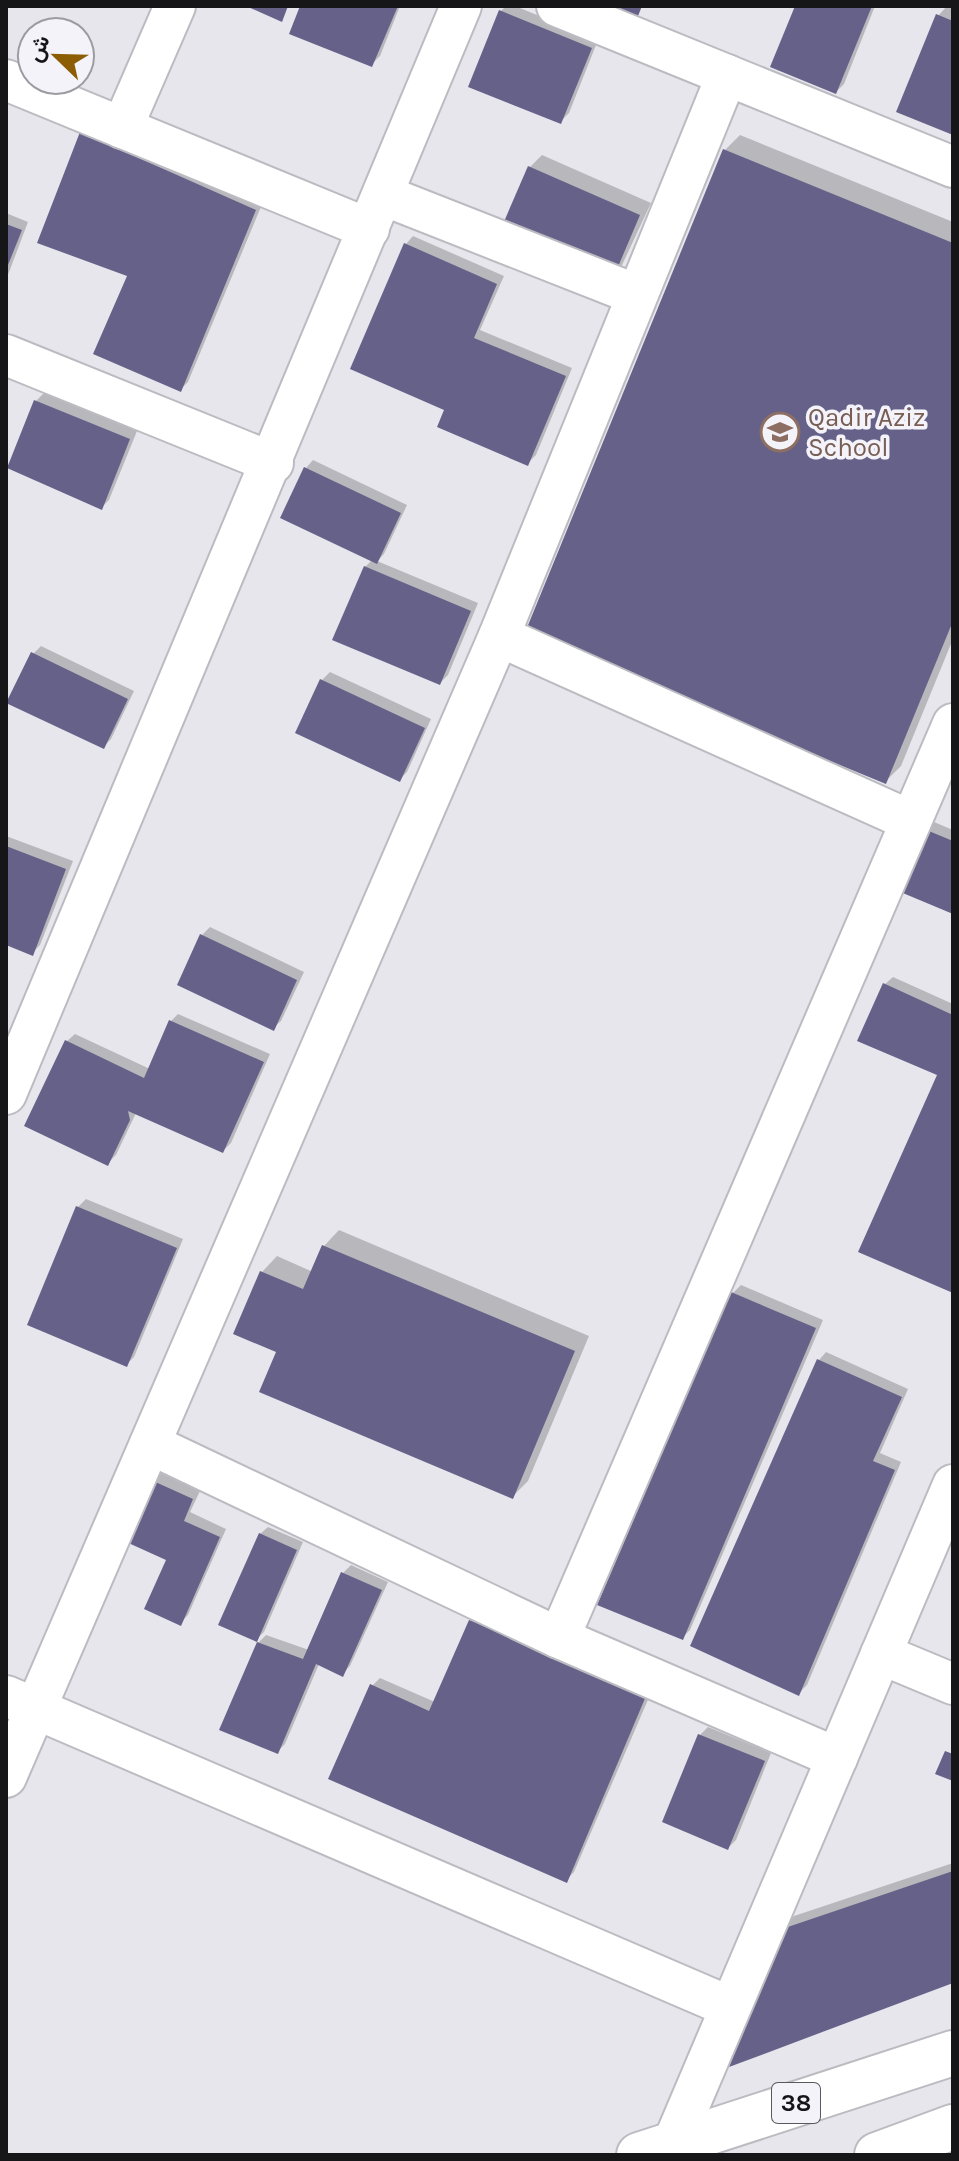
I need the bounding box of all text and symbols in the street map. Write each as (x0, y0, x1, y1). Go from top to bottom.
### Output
north arrow (16, 16, 96, 96)
text: ش (21, 31, 56, 66)
place label: Qadir Aziz School (808, 402, 925, 463)
school or university icon: Qadir Aziz School (759, 411, 801, 453)
road number: 38 (772, 2083, 820, 2123)

